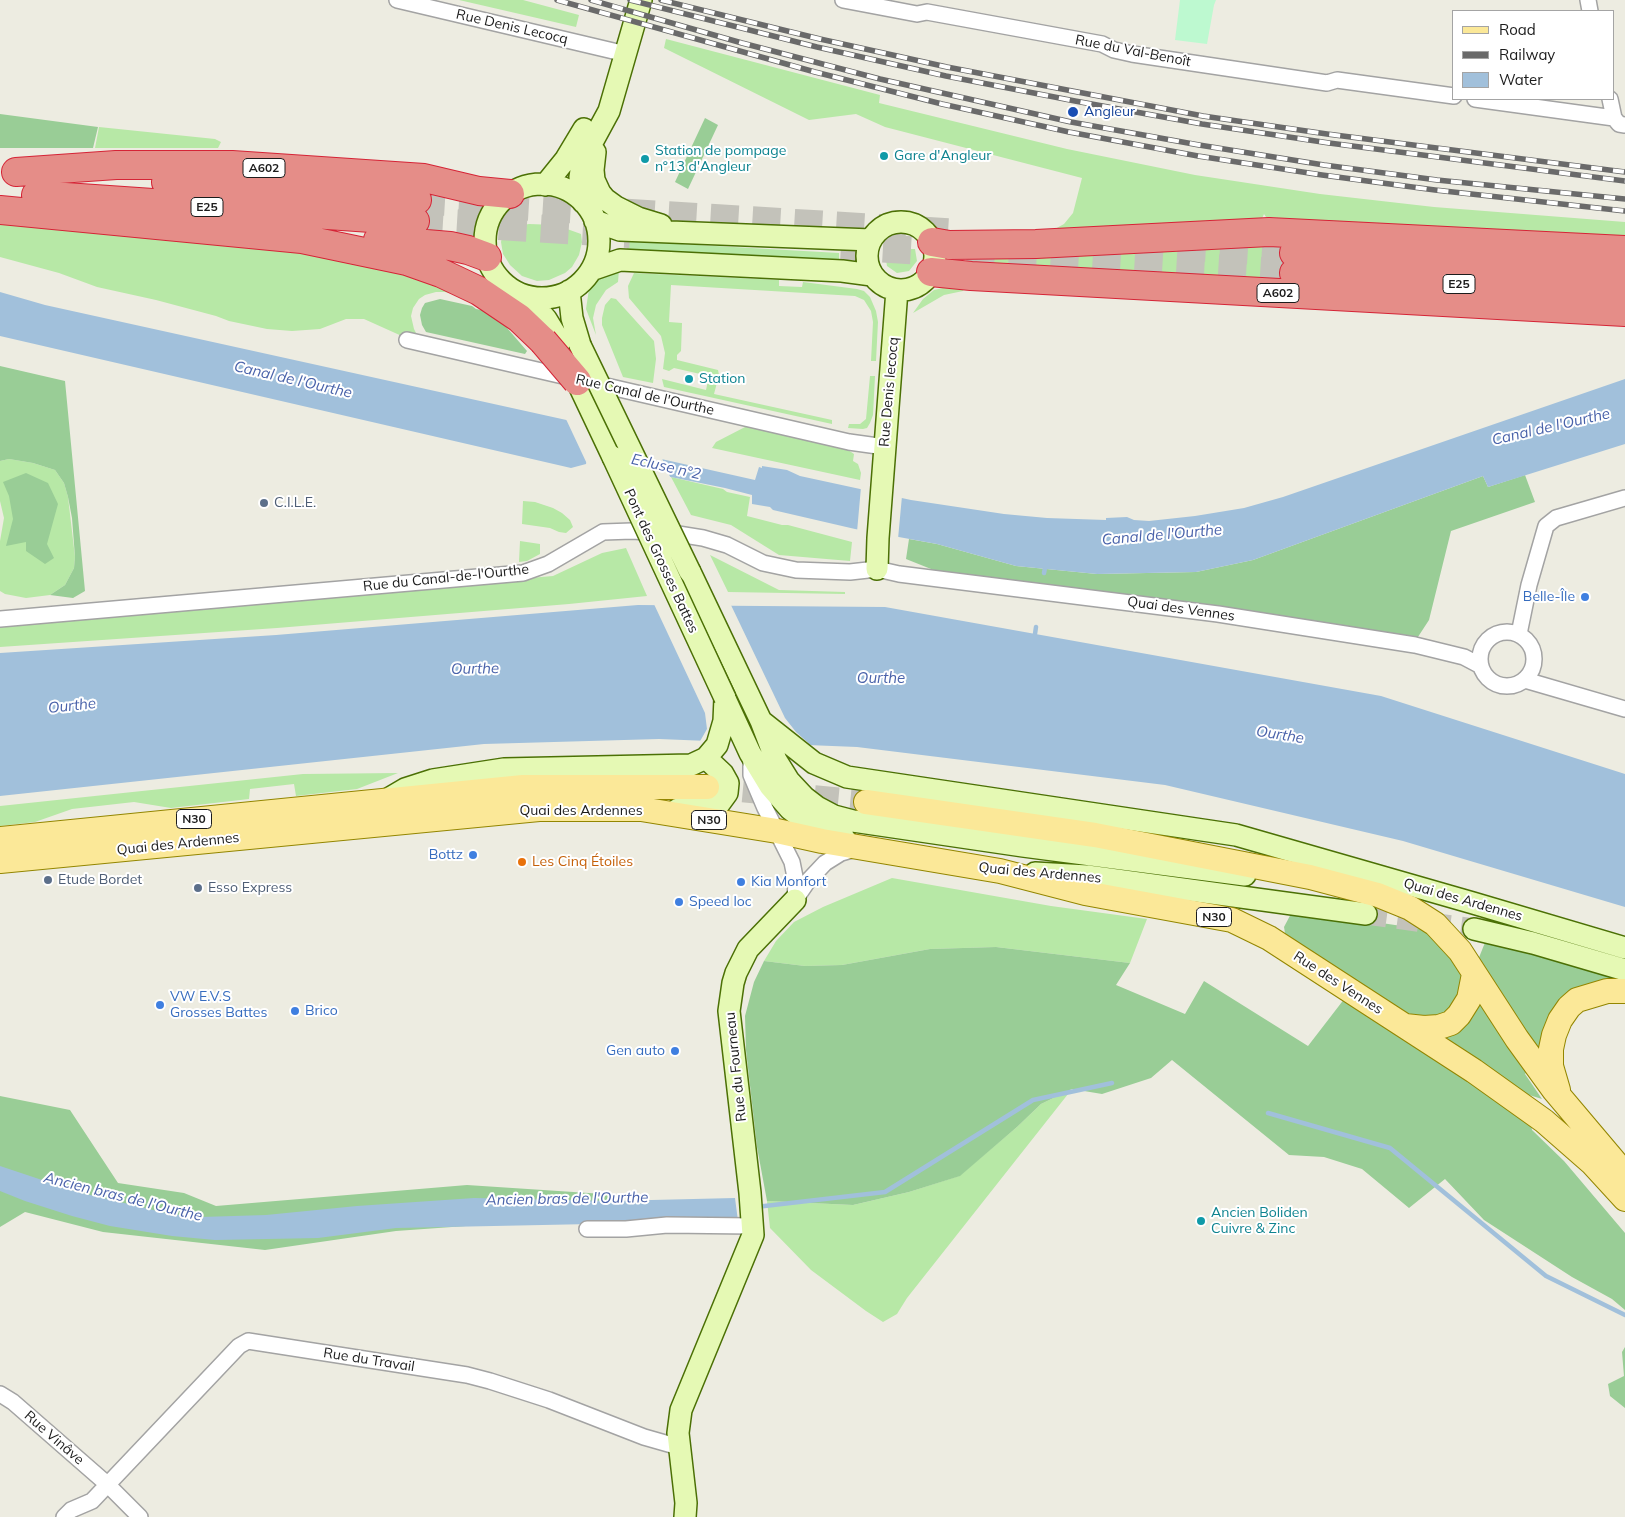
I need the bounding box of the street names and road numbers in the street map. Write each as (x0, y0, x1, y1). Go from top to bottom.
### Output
street label: Rue Denis Lecocq (454, 6, 570, 48)
street label: Rue du Val-Benoît (1074, 32, 1192, 70)
road number: A602 (243, 158, 285, 178)
road number: E25 (191, 198, 223, 216)
road number: E25 (1443, 274, 1475, 294)
road number: A602 (1257, 284, 1299, 302)
street label: Rue Denis lecocq (876, 336, 902, 448)
street label: Rue Canal de l'Ourthe (574, 371, 716, 419)
street label: Pont des Grosses Battes (620, 486, 702, 636)
street label: Rue du Canal-de-l'Ourthe (362, 561, 530, 595)
street label: Quai des Vennes (1126, 593, 1236, 625)
street label: Quai des Ardennes (519, 803, 643, 819)
road number: N30 (176, 810, 212, 829)
road number: N30 (692, 810, 726, 830)
street label: Quai des Ardennes (116, 829, 240, 859)
street label: Quai des Ardennes (978, 859, 1102, 887)
street label: Quai des Ardennes (1401, 875, 1525, 925)
road number: N30 (1196, 908, 1232, 926)
street label: Rue des Vennes (1290, 948, 1386, 1018)
street label: Rue du Fourneau (722, 1011, 750, 1123)
street label: Rue du Travail (322, 1344, 416, 1376)
street label: Rue Vinâve (21, 1407, 87, 1469)

